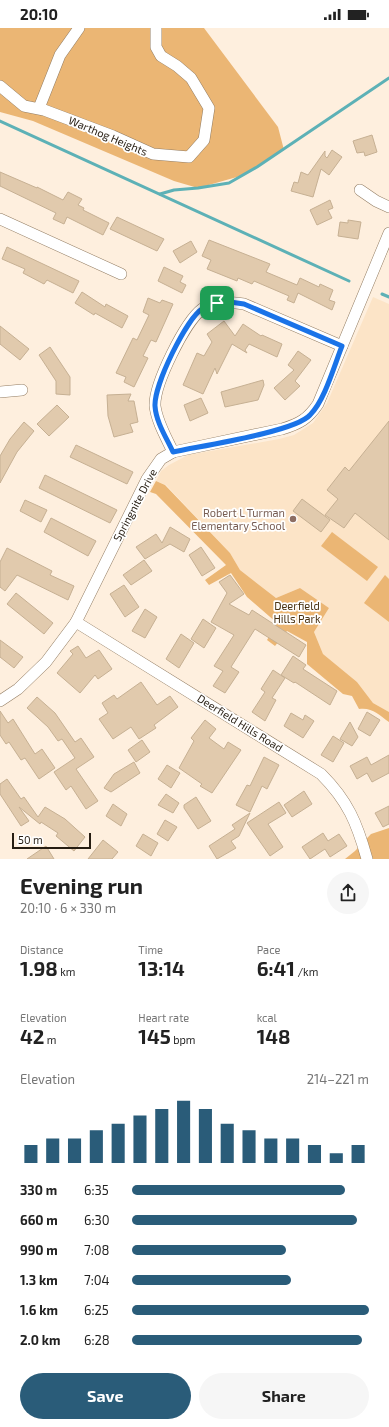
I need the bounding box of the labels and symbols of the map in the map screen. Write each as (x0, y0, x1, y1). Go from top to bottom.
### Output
street label: Warthog Heights (67, 113, 150, 158)
pin (200, 286, 234, 320)
street label: Springnite Drive (110, 466, 159, 543)
place label: Robert L Turman Elementary School (191, 506, 286, 532)
marker: Robert L Turman Elementary School (288, 514, 298, 524)
park label: Deerfield Hills Park (273, 599, 321, 625)
street label: Deerfield Hills Road (195, 691, 285, 754)
scale bar (12, 831, 91, 850)

